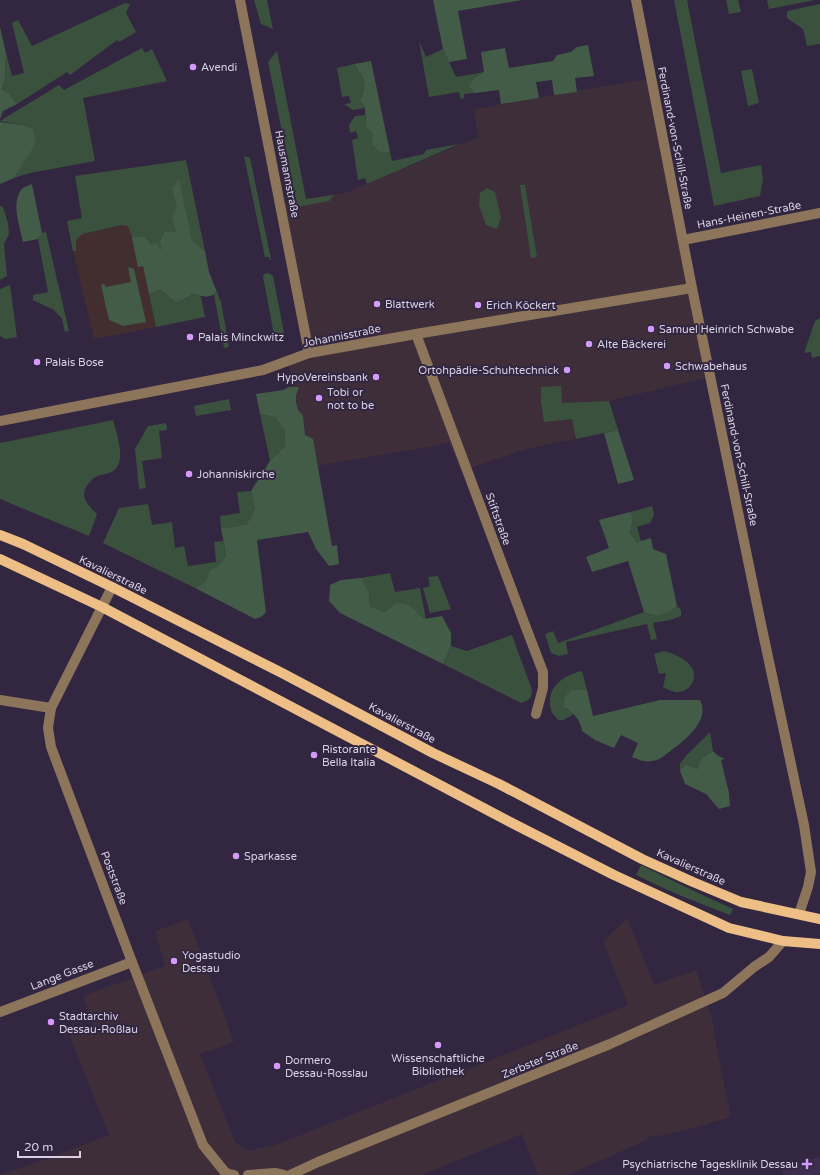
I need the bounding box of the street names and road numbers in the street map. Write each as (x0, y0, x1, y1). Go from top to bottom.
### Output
street label: Ferdinand-von-Schill-Straße (655, 66, 695, 210)
street label: Hausmannstraße (272, 129, 302, 219)
street label: Hans-Heinen-Straße (696, 199, 802, 231)
street label: Johannisstraße (302, 322, 382, 350)
street label: Ferdinand-von-Schill-Straße (718, 383, 760, 527)
street label: Stiftstraße (483, 491, 513, 547)
street label: Kavalierstraße (77, 553, 149, 597)
street label: Kavalierstraße (366, 700, 438, 746)
street label: Kavalierstraße (655, 846, 727, 888)
street label: Poststraße (98, 849, 130, 907)
street label: Lange Gasse (29, 957, 95, 993)
street label: Zerbster Straße (500, 1039, 580, 1081)

